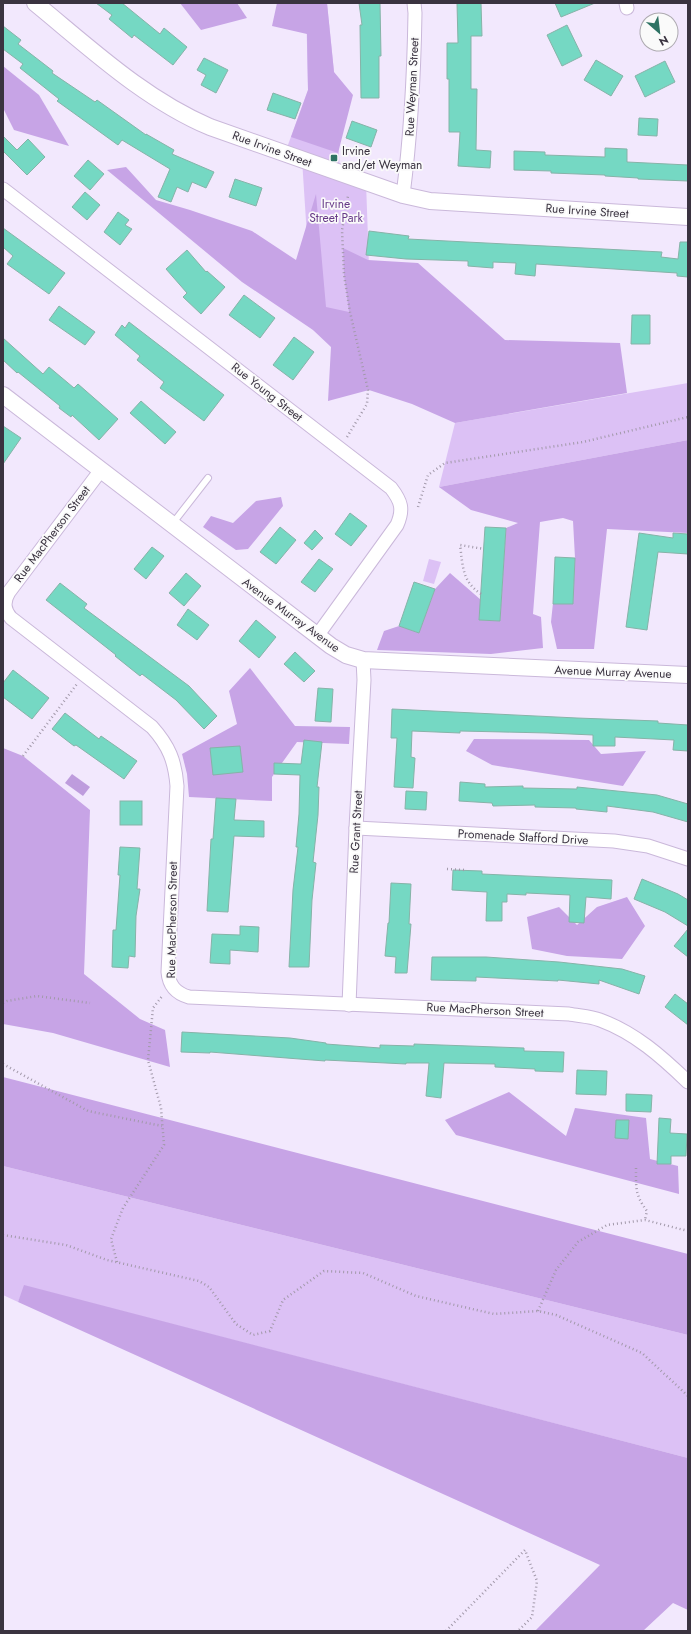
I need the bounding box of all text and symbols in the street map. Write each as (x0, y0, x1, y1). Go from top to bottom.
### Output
north arrow (639, 12, 679, 52)
text: N (656, 32, 671, 50)
street label: Rue Weyman Street (400, 37, 424, 137)
street label: Rue Irvine Street (230, 126, 314, 172)
place label: Irvine and/et Weyman (342, 142, 422, 174)
marker: Irvine and/et Weyman (329, 153, 339, 163)
park label: Irvine Street Park (309, 195, 364, 227)
street label: Rue Irvine Street (545, 199, 629, 223)
street label: Rue Young Street (227, 358, 307, 426)
street label: Rue MacPherson Street (10, 482, 95, 586)
street label: Avenue Murray Avenue (238, 573, 344, 657)
street label: Avenue Murray Avenue (554, 661, 672, 683)
street label: Rue Grant Street (345, 790, 367, 874)
street label: Promenade Stafford Drive (457, 825, 589, 849)
street label: Rue MacPherson Street (162, 861, 182, 979)
street label: Rue MacPherson Street (426, 998, 544, 1022)

